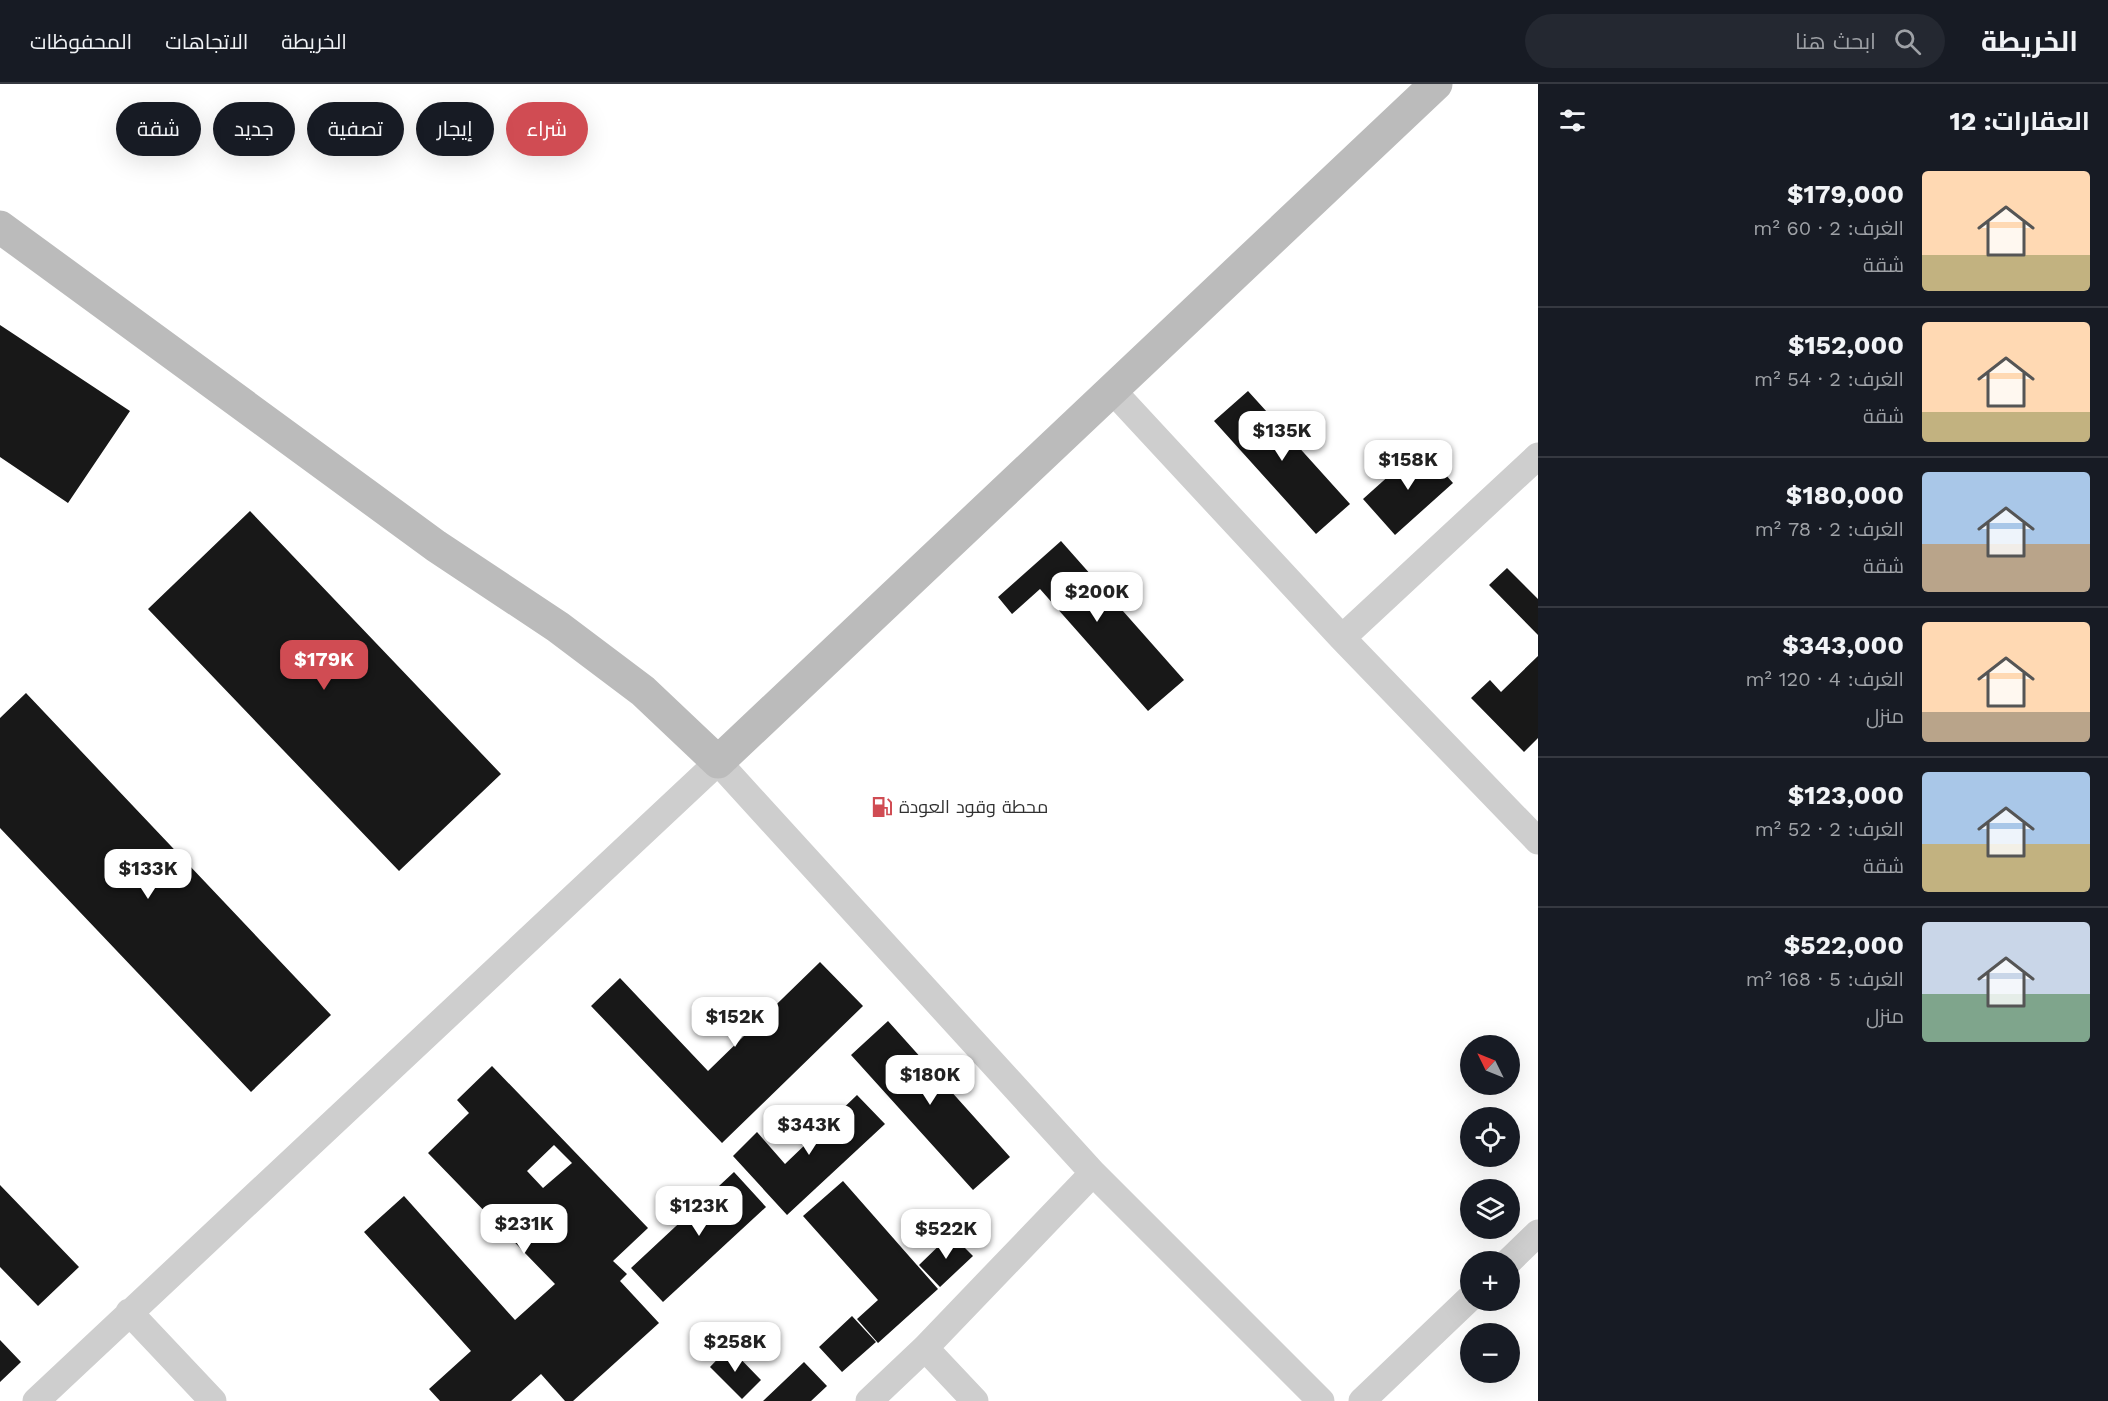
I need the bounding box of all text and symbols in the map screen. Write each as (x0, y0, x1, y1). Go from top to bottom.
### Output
search box (1525, 14, 1945, 68)
icon: search (1891, 25, 1924, 58)
text: الخريطة (1981, 25, 2078, 58)
text: المحفوظات (30, 29, 132, 54)
text: الاتجاهات (165, 29, 248, 54)
text: الخريطة (281, 29, 347, 54)
text: ابحث هنا (1795, 29, 1876, 54)
chip: شقة (116, 102, 201, 156)
chip: جديد (213, 102, 295, 156)
chip: تصفية (307, 102, 404, 156)
chip: إيجار (416, 102, 494, 156)
chip: شراء (506, 102, 588, 156)
icon: filters (1556, 104, 1589, 137)
text: العقارات: 12 (1950, 106, 2090, 136)
text: $179,000 (1787, 179, 1904, 209)
icon: home (1970, 195, 2042, 267)
text: الغرف: 2 · 60 m² (1753, 216, 1904, 240)
text: شقة (1863, 253, 1904, 277)
text: $152,000 (1788, 330, 1904, 360)
icon: home (1970, 346, 2042, 418)
text: الغرف: 2 · 54 m² (1754, 367, 1904, 391)
text: شقة (1863, 404, 1904, 428)
pin: $135K (1240, 411, 1324, 462)
text: $135K (1253, 418, 1311, 442)
pin: $158K (1366, 440, 1450, 491)
text: $158K (1378, 447, 1438, 471)
text: $180,000 (1786, 480, 1904, 510)
icon: home (1970, 496, 2042, 568)
text: الغرف: 2 · 78 m² (1755, 517, 1904, 541)
text: شقة (1863, 554, 1904, 578)
pin: $200K (1055, 572, 1139, 623)
text: $200K (1065, 579, 1129, 603)
text: $343,000 (1782, 630, 1904, 660)
pin: $179K (282, 640, 366, 691)
icon: home (1970, 646, 2042, 718)
text: $179K (294, 647, 354, 671)
text: الغرف: 4 · 120 m² (1745, 667, 1904, 691)
text: منزل (1866, 704, 1904, 728)
text: $123,000 (1788, 780, 1904, 810)
fuel station icon: محطة وقود العودة (870, 795, 894, 819)
place label: محطة وقود العودة (899, 796, 1048, 818)
icon: home (1970, 796, 2042, 868)
text: الغرف: 2 · 52 m² (1755, 817, 1904, 841)
pin: $133K (106, 849, 190, 900)
text: شقة (1863, 854, 1904, 878)
text: $133K (118, 856, 178, 880)
text: $522,000 (1784, 930, 1904, 960)
icon: home (1970, 946, 2042, 1018)
text: الغرف: 5 · 168 m² (1746, 967, 1904, 991)
pin: $152K (693, 997, 777, 1048)
text: $152K (706, 1004, 764, 1028)
text: منزل (1866, 1004, 1904, 1028)
north arrow (1460, 1035, 1520, 1095)
map controls (1460, 1035, 1520, 1383)
pin: $180K (888, 1055, 972, 1106)
text: $180K (900, 1062, 960, 1086)
pin: $343K (767, 1105, 851, 1156)
button: locate (1460, 1107, 1520, 1167)
text: $343K (777, 1112, 841, 1136)
button: layers (1460, 1179, 1520, 1239)
pin: $123K (657, 1186, 741, 1237)
text: $123K (669, 1193, 729, 1217)
pin: $231K (482, 1204, 566, 1255)
pin: $522K (904, 1209, 988, 1260)
text: $231K (494, 1211, 554, 1235)
text: $522K (915, 1216, 977, 1240)
button: + (1460, 1251, 1520, 1311)
pin: $258K (693, 1322, 777, 1373)
button: − (1460, 1323, 1520, 1383)
text: $258K (704, 1329, 766, 1353)

